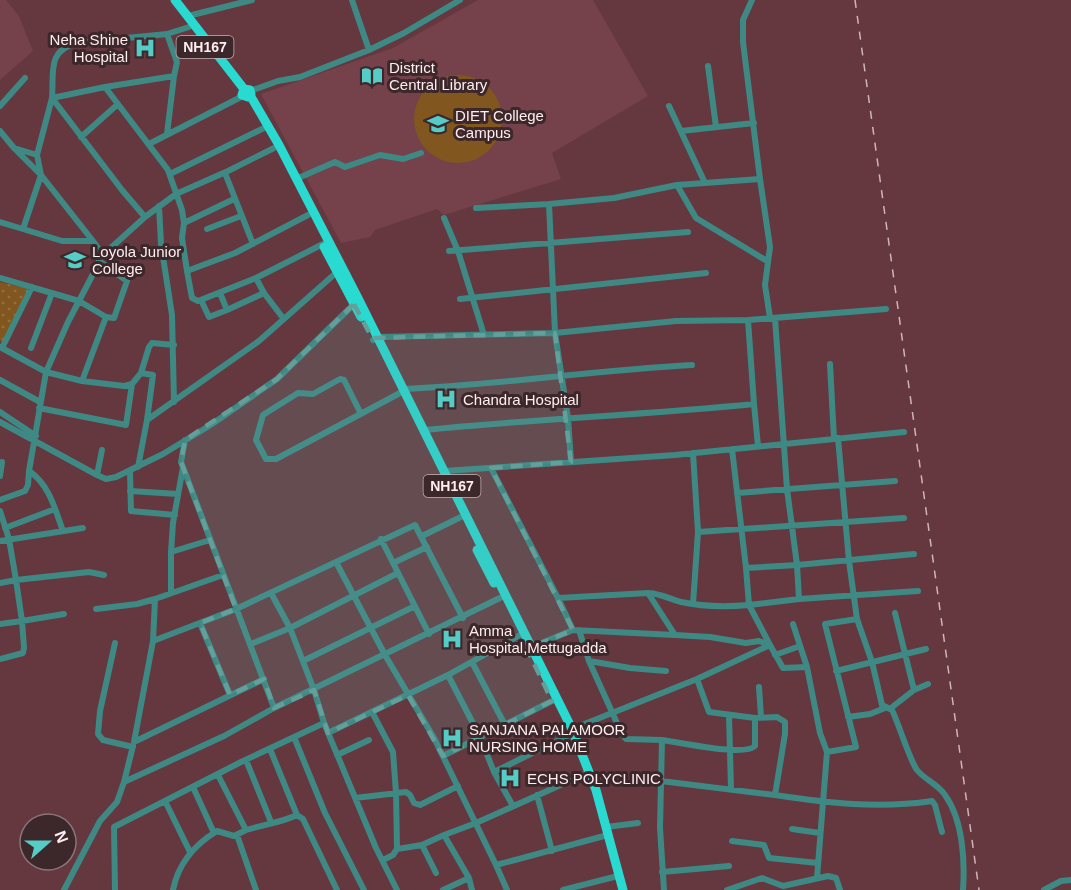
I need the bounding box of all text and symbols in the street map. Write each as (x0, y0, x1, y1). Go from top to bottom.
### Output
place label: Neha Shine Hospital (50, 31, 128, 65)
hospital icon: Neha Shine Hospital (133, 36, 157, 60)
road number: NH167 (176, 36, 234, 58)
place label: District Central Library (389, 59, 488, 93)
library icon: District Central Library (360, 64, 384, 88)
place label: DIET College Campus (455, 107, 544, 141)
school or university icon: DIET College Campus (426, 112, 450, 136)
place label: Loyola Junior College (92, 243, 181, 277)
school or university icon: Loyola Junior College (63, 248, 87, 272)
hospital icon: Chandra Hospital (434, 387, 458, 411)
place label: Chandra Hospital (463, 391, 579, 408)
road number: NH167 (424, 475, 480, 497)
place label: Amma Hospital,Mettugadda (469, 622, 607, 656)
hospital icon: Amma Hospital,Mettugadda (440, 627, 464, 651)
place label: SANJANA PALAMOOR NURSING HOME (469, 721, 626, 755)
hospital icon: SANJANA PALAMOOR NURSING HOME (440, 726, 464, 750)
hospital icon: ECHS POLYCLINIC (498, 766, 522, 790)
place label: ECHS POLYCLINIC (527, 770, 661, 787)
north arrow (18, 812, 78, 872)
text: N (52, 828, 72, 845)

